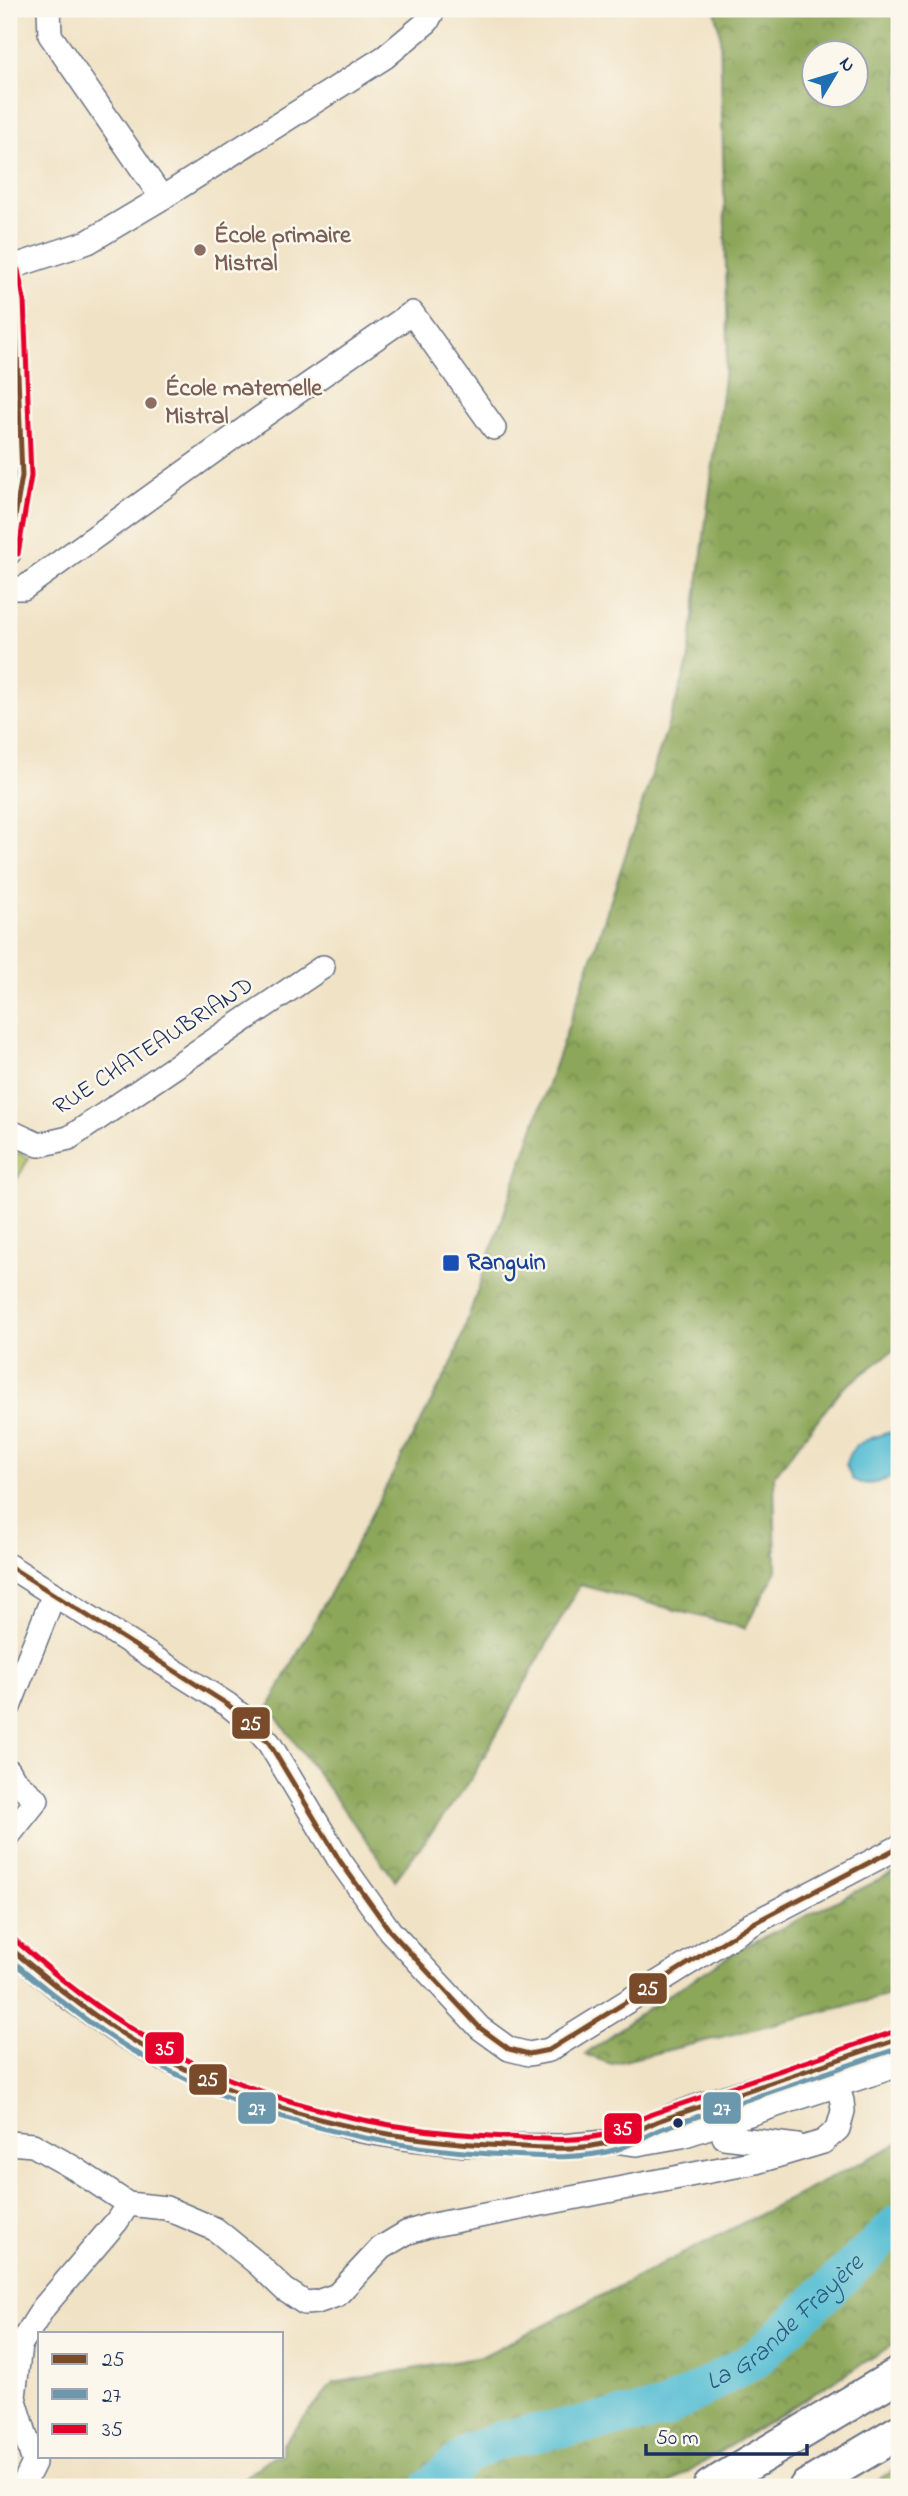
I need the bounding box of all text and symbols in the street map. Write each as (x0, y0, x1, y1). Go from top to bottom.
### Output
north arrow (800, 38, 870, 108)
text: N (832, 52, 861, 79)
place label: École primaire Mistral (214, 219, 352, 282)
marker: École primaire Mistral (192, 242, 208, 258)
place label: École maternelle Mistral (165, 372, 323, 435)
marker: École maternelle Mistral (143, 395, 159, 411)
street label: RUE CHATEAUBRIAND (47, 969, 261, 1125)
place label: Ranguin (467, 1246, 546, 1282)
marker: Ranguin (441, 1253, 461, 1273)
line badge: 25 (231, 1706, 271, 1740)
text: 25 (240, 1712, 261, 1739)
line badge: 25 (628, 1972, 668, 2005)
text: 25 (637, 1977, 658, 2004)
line badge: 35 (144, 2031, 185, 2065)
text: 35 (155, 2037, 174, 2064)
line badge: 25 (188, 2063, 228, 2096)
text: 25 (197, 2068, 218, 2095)
line badge: 27 (237, 2091, 277, 2125)
line badge: 27 (702, 2091, 742, 2125)
text: 27 (247, 2097, 266, 2124)
text: 27 (712, 2097, 731, 2124)
line badge: 35 (603, 2112, 643, 2145)
unlabelled marker (671, 2116, 685, 2130)
text: 35 (613, 2117, 632, 2144)
water label: La Grande Frayère (700, 2245, 874, 2402)
legend (38, 2332, 284, 2458)
text: 25 (102, 2346, 124, 2376)
text: 27 (102, 2382, 121, 2412)
scale bar (646, 2412, 806, 2456)
text: 35 (102, 2416, 123, 2446)
text: 50 m (656, 2424, 699, 2454)

